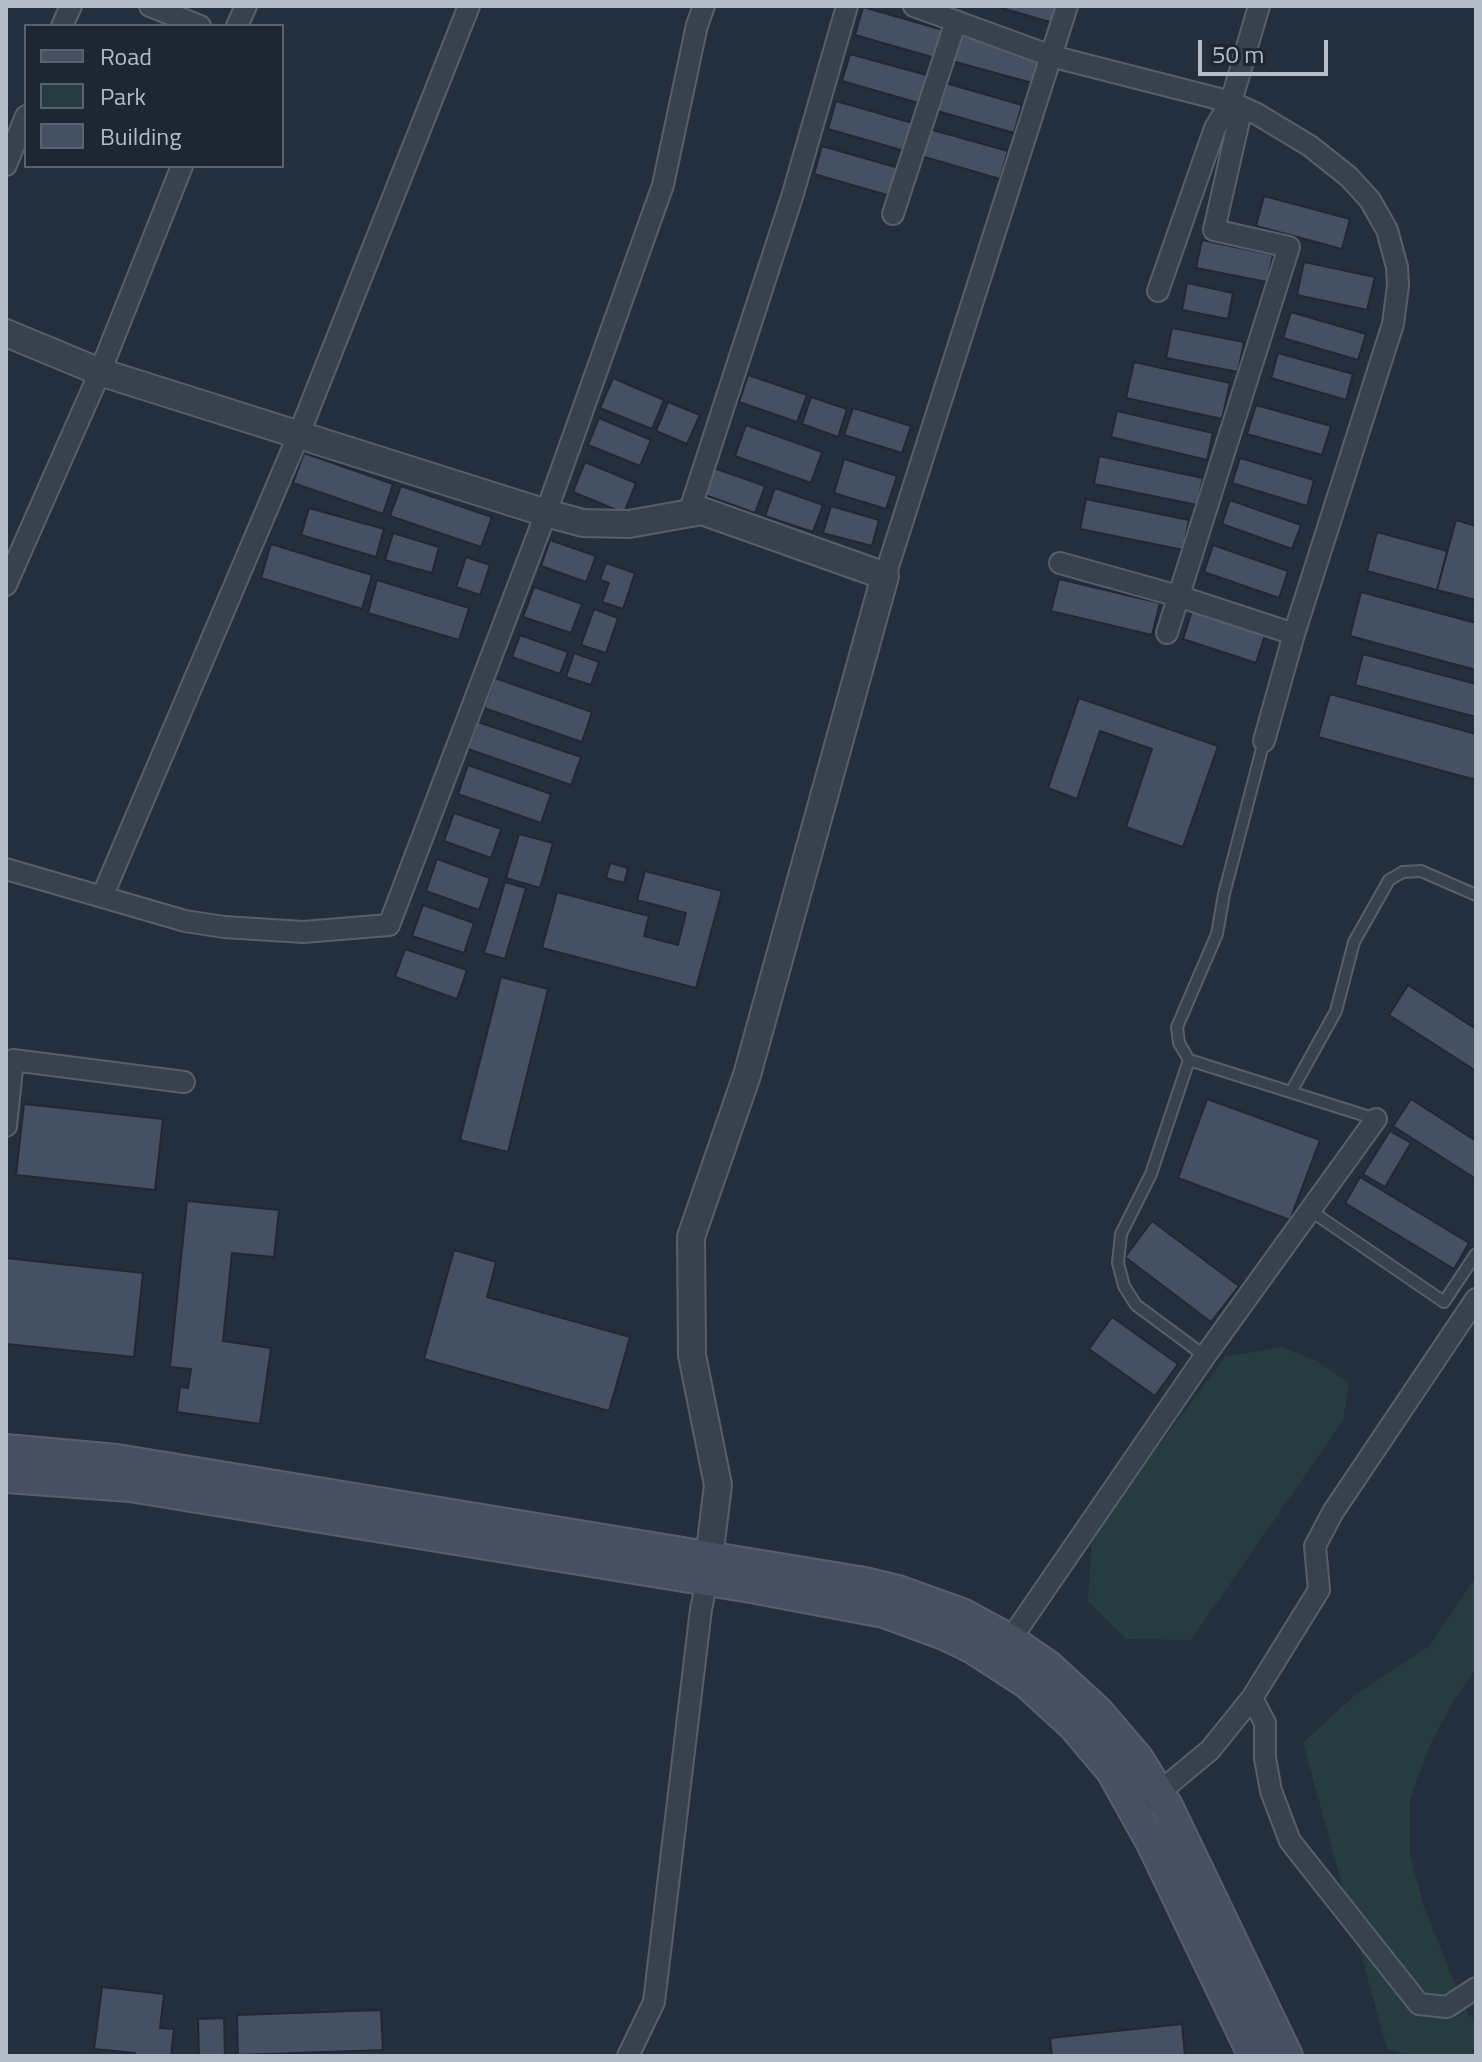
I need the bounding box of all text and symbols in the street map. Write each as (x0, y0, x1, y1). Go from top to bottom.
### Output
legend (24, 24, 284, 168)
scale bar (1202, 24, 1332, 74)
text: 50 m (1212, 36, 1264, 72)
text: Road (100, 38, 152, 74)
text: Park (100, 78, 146, 114)
text: Building (100, 118, 182, 154)

